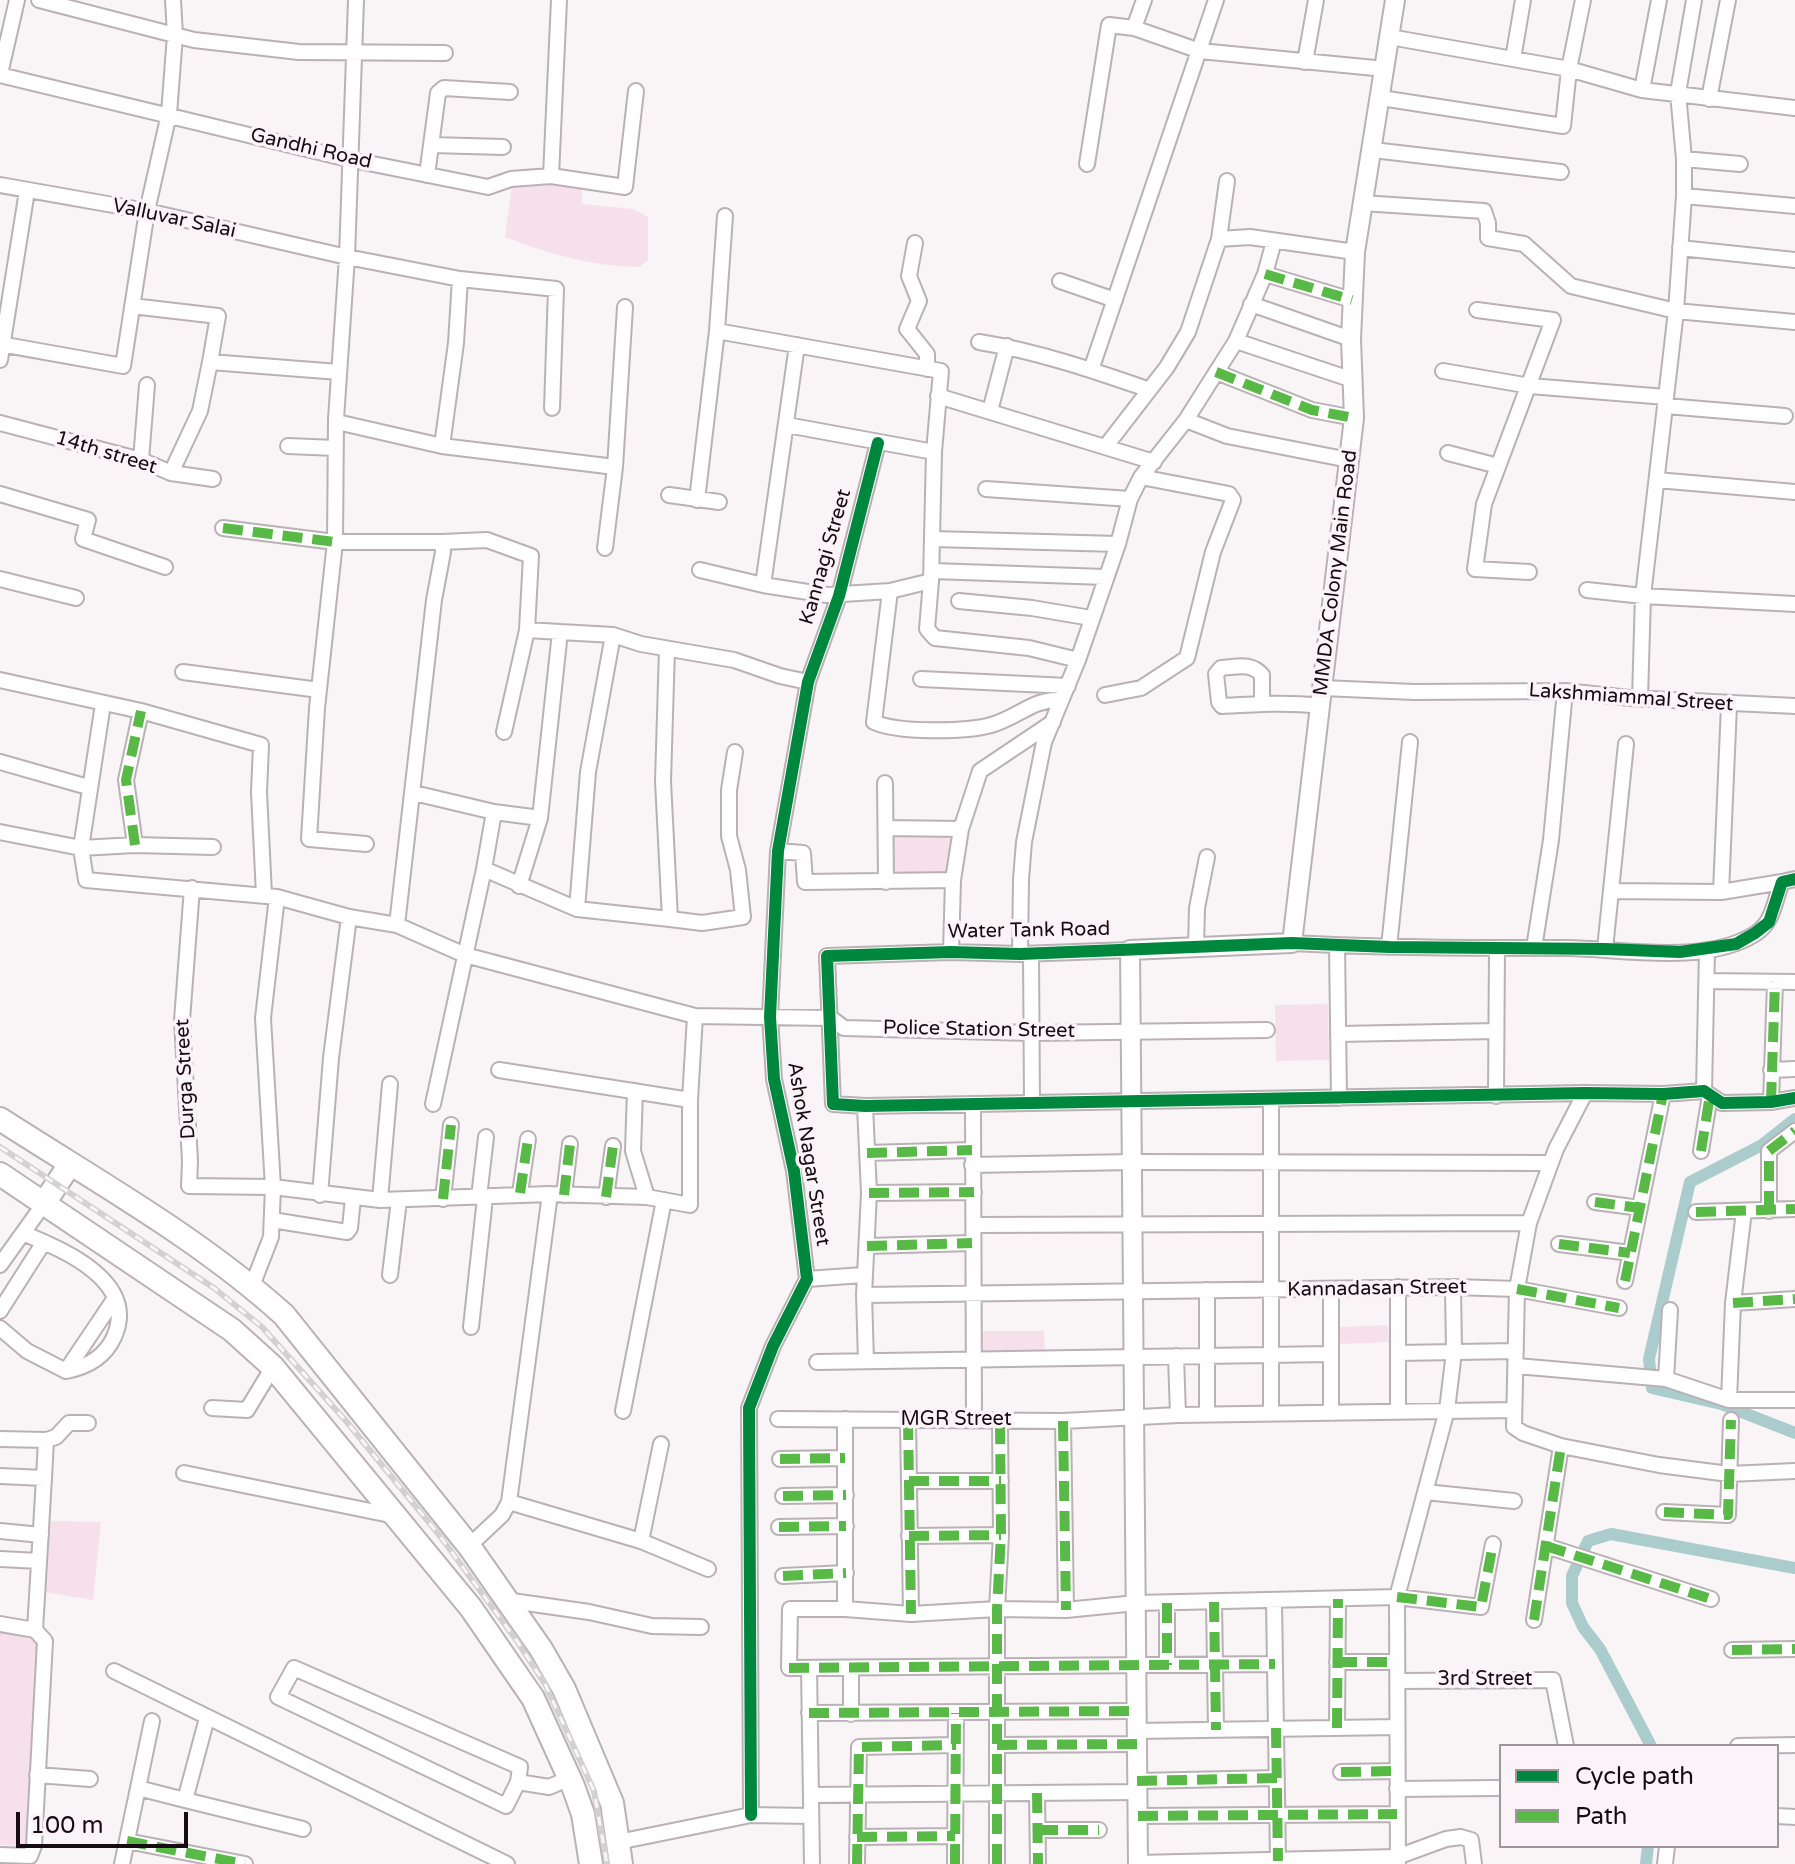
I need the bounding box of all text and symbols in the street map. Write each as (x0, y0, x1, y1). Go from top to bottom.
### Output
street label: Gandhi Road (248, 123, 374, 175)
street label: Valluvar Salai (110, 194, 238, 244)
street label: 14th street (52, 426, 160, 480)
street label: MMDA Colony Main Road (1309, 449, 1363, 697)
street label: Kannagi Street (795, 486, 857, 628)
street label: Lakshmiammal Street (1528, 679, 1734, 717)
street label: Water Tank Road (948, 918, 1110, 944)
street label: Police Station Street (883, 1016, 1075, 1044)
street label: Durga Street (171, 1018, 201, 1140)
street label: Ashok Nagar Street (782, 1060, 834, 1248)
street label: Kannadasan Street (1287, 1275, 1467, 1303)
street label: MGR Street (900, 1408, 1012, 1432)
street label: 3rd Street (1438, 1668, 1532, 1692)
legend (1499, 1744, 1779, 1848)
text: Cycle path (1575, 1762, 1694, 1791)
scale bar (20, 1796, 192, 1846)
text: Path (1575, 1802, 1628, 1831)
text: 100 m (30, 1811, 104, 1840)

